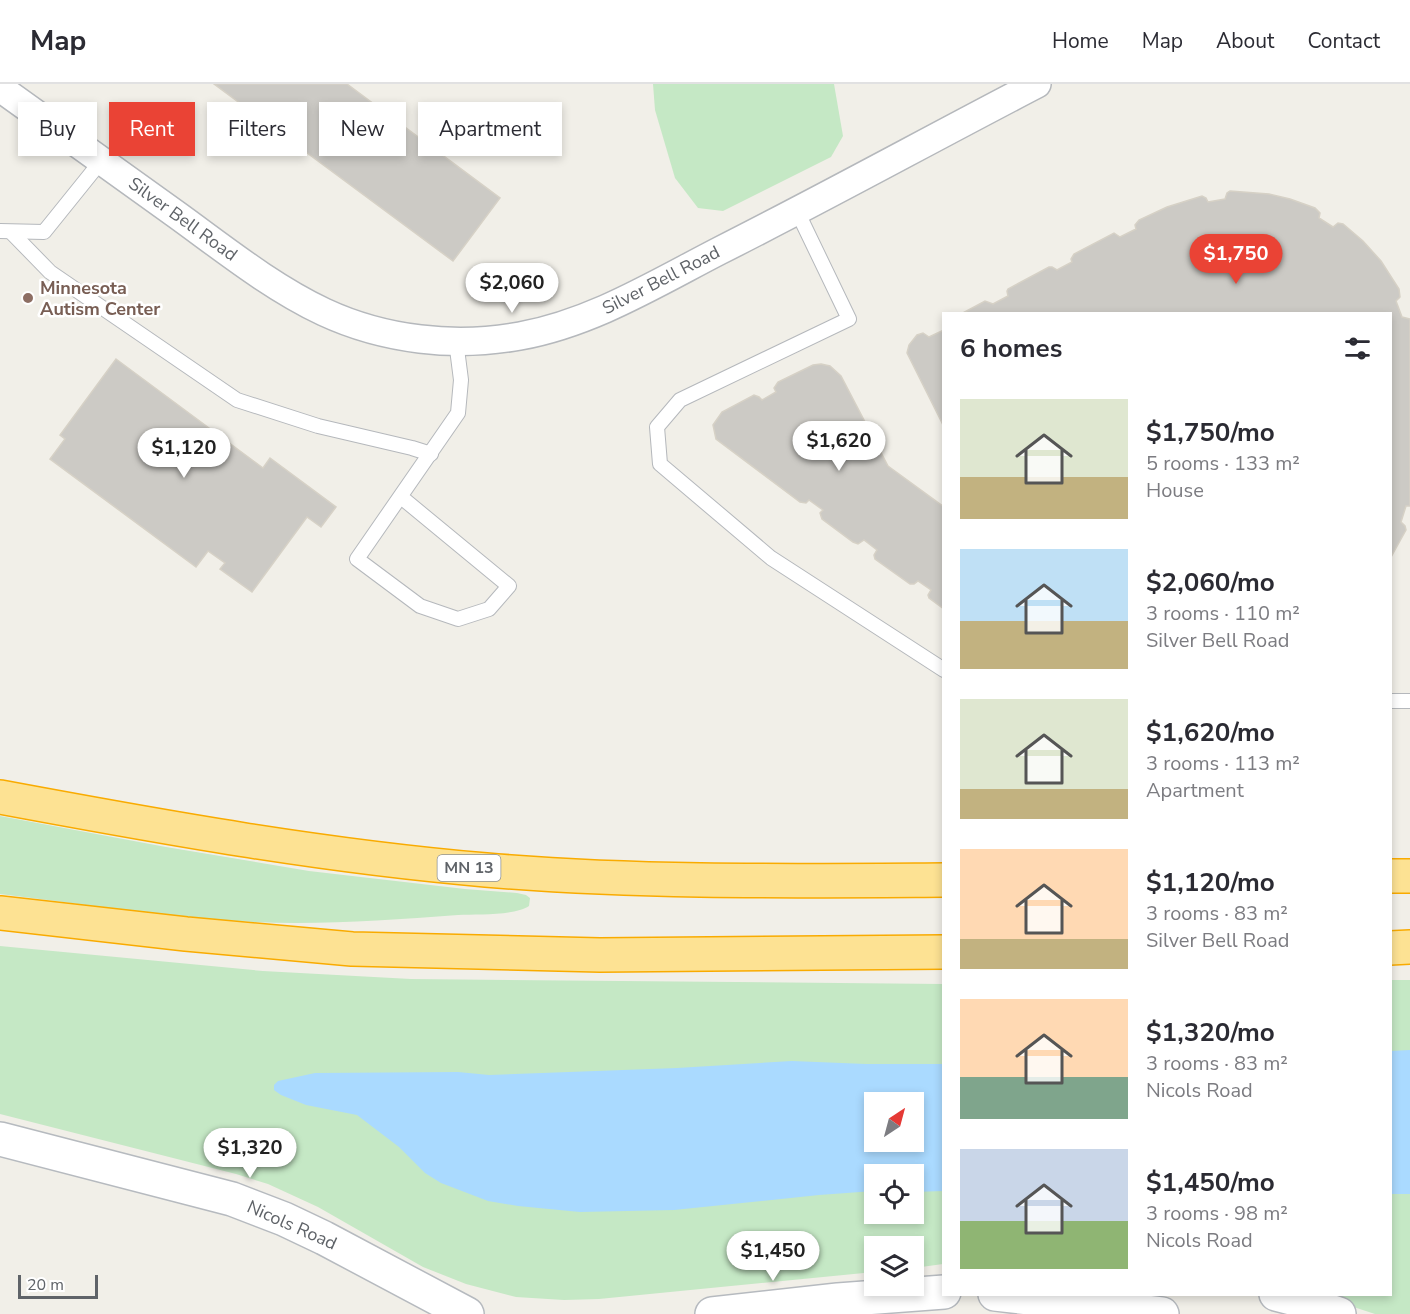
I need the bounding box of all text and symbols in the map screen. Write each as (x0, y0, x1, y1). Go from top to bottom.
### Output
text: Map (30, 22, 86, 60)
text: Home (1052, 27, 1109, 55)
text: Map (1142, 27, 1183, 55)
text: About (1216, 27, 1274, 55)
text: Contact (1307, 27, 1380, 55)
chip: Buy (18, 102, 97, 156)
chip: Rent (109, 102, 195, 156)
chip: Filters (207, 102, 307, 156)
chip: New (319, 102, 406, 156)
chip: Apartment (418, 102, 562, 156)
street label: Silver Bell Road (124, 171, 242, 267)
pin: $1,750 (1187, 234, 1285, 285)
street label: Silver Bell Road (598, 240, 724, 320)
text: $1,750 (1204, 240, 1268, 267)
pin: $2,060 (463, 263, 561, 314)
text: $2,060 (480, 269, 544, 296)
place label: Minnesota Autism Center (40, 276, 160, 321)
marker: Minnesota Autism Center (21, 291, 35, 305)
text: 6 homes (960, 331, 1062, 366)
icon: filters (1341, 332, 1374, 365)
text: $1,750/mo (1146, 415, 1275, 450)
pin: $1,620 (790, 421, 888, 472)
icon: home (1008, 423, 1080, 495)
text: $1,620 (807, 427, 871, 454)
pin: $1,120 (135, 428, 233, 479)
text: $1,120 (152, 434, 216, 461)
text: 5 rooms · 133 m² (1146, 450, 1300, 477)
text: House (1146, 477, 1204, 504)
text: $2,060/mo (1146, 565, 1275, 600)
icon: home (1008, 573, 1080, 645)
text: 3 rooms · 110 m² (1146, 600, 1300, 627)
text: Silver Bell Road (1146, 627, 1289, 654)
text: $1,620/mo (1146, 715, 1275, 750)
icon: home (1008, 723, 1080, 795)
text: 3 rooms · 113 m² (1146, 750, 1300, 777)
text: Apartment (1146, 777, 1244, 804)
road number: MN 13 (438, 855, 500, 881)
text: $1,120/mo (1146, 865, 1275, 900)
icon: home (1008, 873, 1080, 945)
text: 3 rooms · 83 m² (1146, 900, 1288, 927)
text: Silver Bell Road (1146, 927, 1289, 954)
text: $1,320/mo (1146, 1015, 1275, 1050)
icon: home (1008, 1023, 1080, 1095)
text: 3 rooms · 83 m² (1146, 1050, 1288, 1077)
text: Nicols Road (1146, 1077, 1253, 1104)
north arrow (864, 1092, 924, 1152)
map controls (864, 1092, 924, 1296)
pin: $1,320 (201, 1128, 299, 1179)
text: $1,320 (218, 1134, 282, 1161)
button: locate (864, 1164, 924, 1224)
text: $1,450/mo (1146, 1165, 1275, 1200)
icon: home (1008, 1173, 1080, 1245)
street label: Nicols Road (243, 1195, 341, 1255)
text: 3 rooms · 98 m² (1146, 1200, 1288, 1227)
text: Nicols Road (1146, 1227, 1253, 1254)
pin: $1,450 (724, 1231, 822, 1282)
button: layers (864, 1236, 924, 1296)
text: $1,450 (741, 1237, 805, 1264)
scale bar (18, 1272, 98, 1300)
text: 20 m (27, 1274, 64, 1296)

